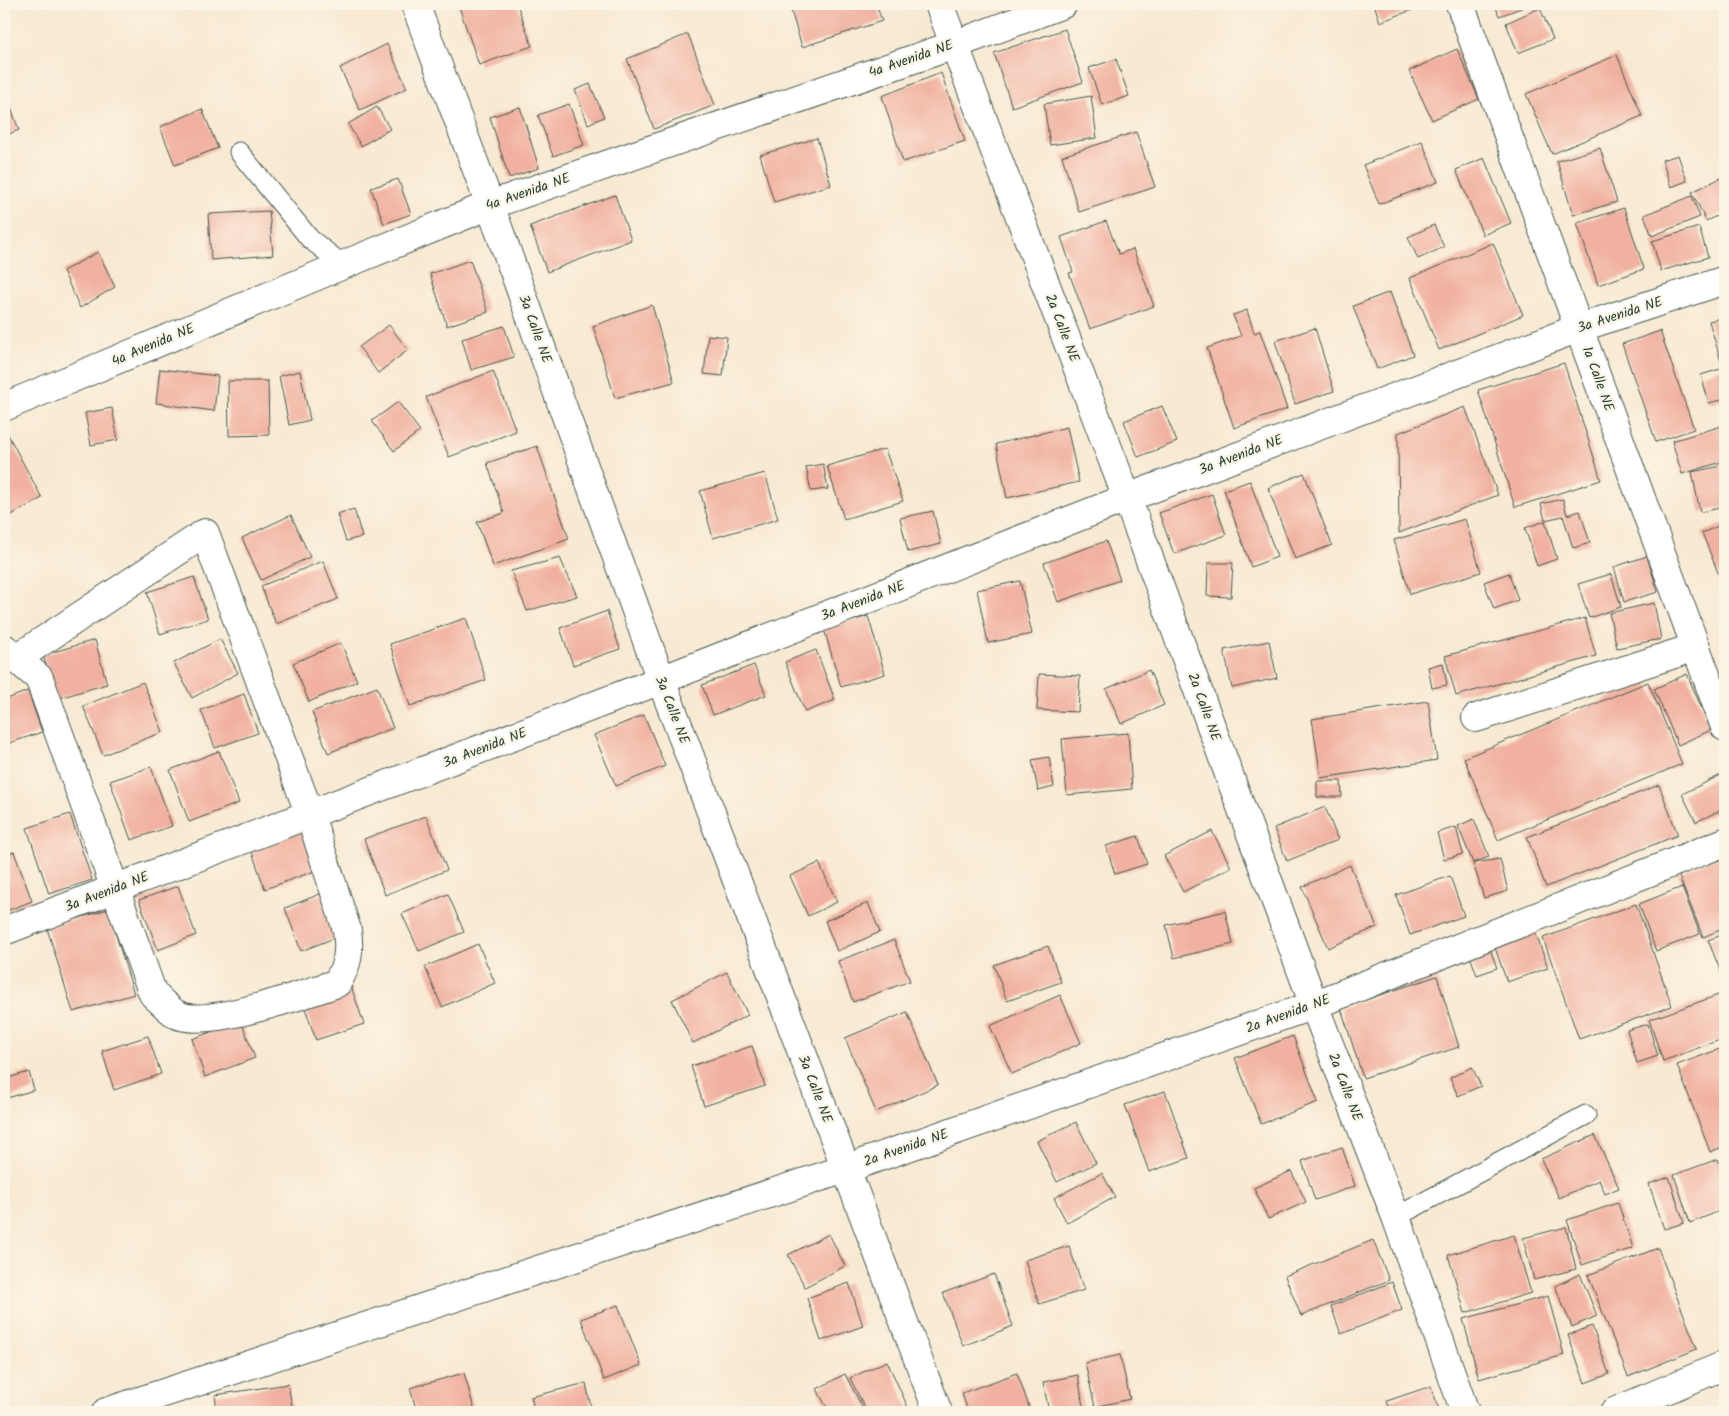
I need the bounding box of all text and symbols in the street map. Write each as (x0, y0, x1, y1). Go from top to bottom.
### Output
street label: 4a Avenida NE (866, 34, 957, 84)
street label: 4a Avenida NE (483, 167, 574, 217)
street label: 2a Calle NE (1039, 291, 1085, 366)
street label: 3a Avenida NE (1575, 291, 1666, 339)
street label: 3a Calle NE (512, 292, 558, 367)
street label: 4a Avenida NE (108, 317, 199, 372)
street label: 1a Calle NE (1576, 343, 1620, 415)
street label: 3a Avenida NE (1196, 429, 1287, 481)
street label: 3a Avenida NE (818, 575, 909, 627)
street label: 2a Calle NE (1181, 670, 1227, 745)
street label: 3a Calle NE (649, 673, 695, 748)
street label: 3a Avenida NE (440, 722, 531, 774)
street label: 3a Avenida NE (62, 866, 153, 918)
street label: 2a Avenida NE (1243, 988, 1334, 1040)
street label: 2a Calle NE (1322, 1050, 1368, 1125)
street label: 3a Calle NE (792, 1052, 838, 1127)
street label: 2a Avenida NE (860, 1123, 952, 1173)

